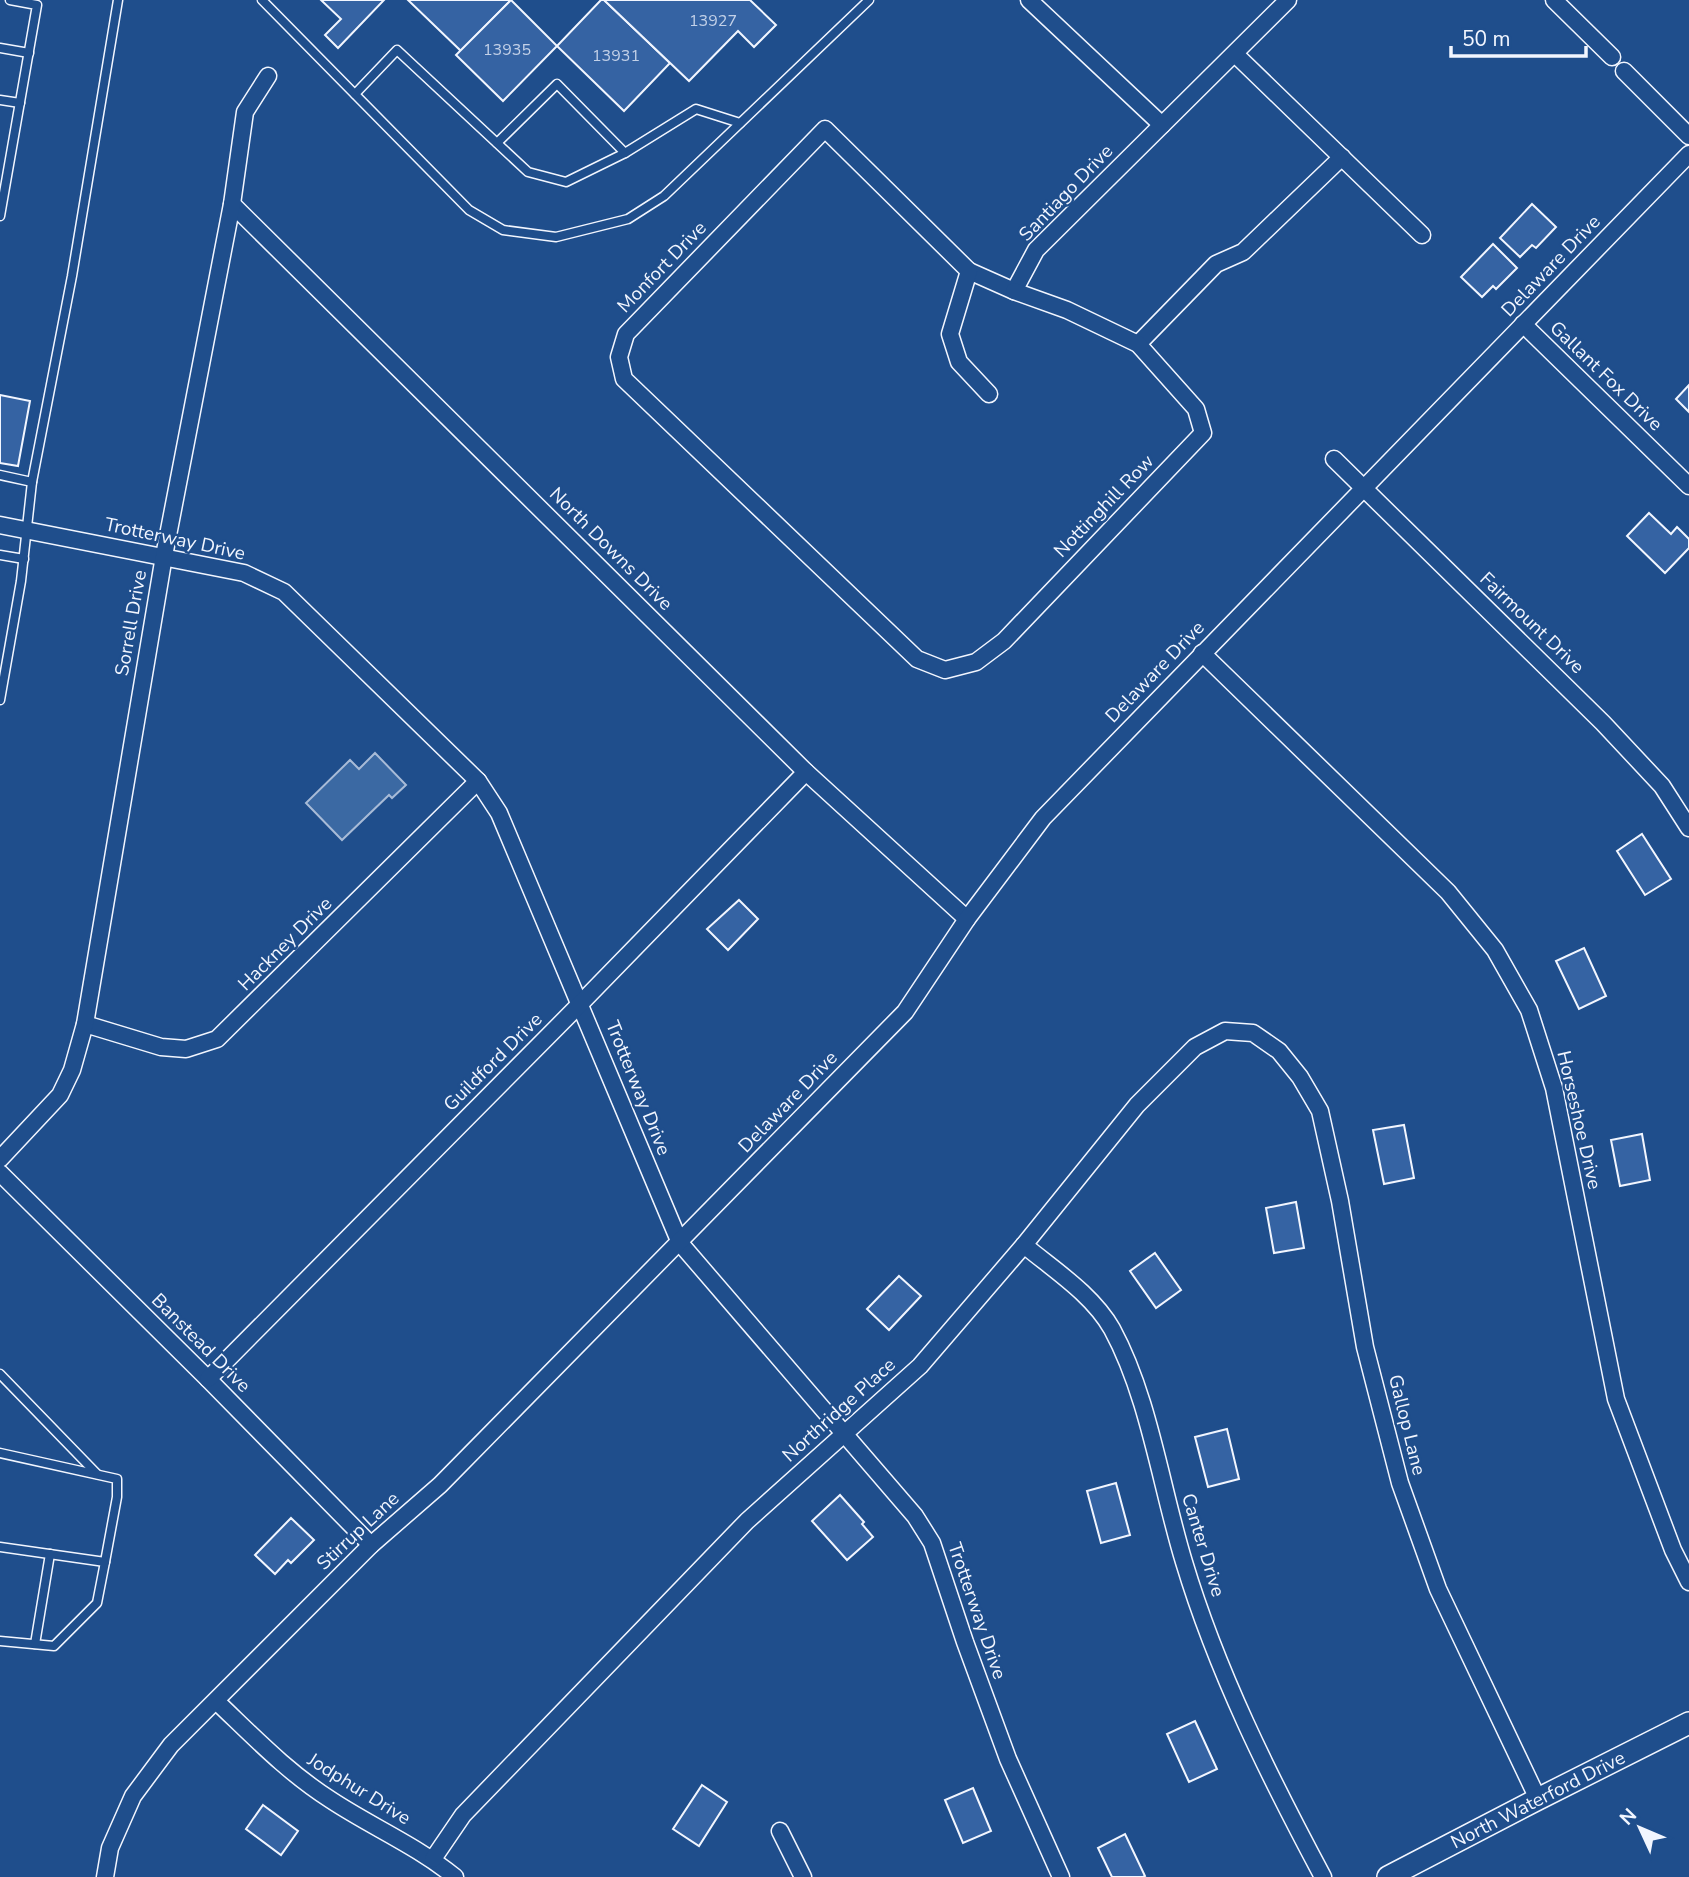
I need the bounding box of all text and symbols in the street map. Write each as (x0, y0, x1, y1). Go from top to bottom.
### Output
house number: 13927 (689, 10, 737, 32)
scale bar (1451, 14, 1586, 58)
text: 50 m (1462, 25, 1511, 53)
house number: 13935 (483, 39, 531, 61)
house number: 13931 (592, 45, 640, 67)
street label: Santiago Drive (1013, 139, 1119, 247)
street label: Delaware Drive (1496, 209, 1606, 323)
street label: Monfort Drive (612, 215, 712, 319)
street label: Gallant Fox Drive (1544, 315, 1668, 437)
street label: Nottinghill Row (1048, 449, 1160, 563)
street label: North Downs Drive (544, 482, 678, 616)
street label: Trotterway Drive (102, 511, 248, 567)
street label: Fairmount Drive (1474, 566, 1590, 680)
street label: Sorrell Drive (109, 568, 153, 678)
street label: Delaware Drive (1100, 615, 1210, 729)
street label: Hackney Drive (232, 891, 338, 997)
street label: Guildford Drive (438, 1007, 548, 1117)
street label: Trotterway Drive (599, 1017, 677, 1159)
street label: Delaware Drive (733, 1045, 843, 1159)
street label: Horseshoe Drive (1550, 1048, 1608, 1192)
street label: Banstead Drive (146, 1288, 256, 1398)
street label: Northridge Place (777, 1352, 901, 1468)
street label: Gallop Lane (1382, 1372, 1432, 1478)
street label: Stirrup Lane (311, 1486, 405, 1576)
street label: Canter Drive (1175, 1490, 1231, 1600)
street label: Trotterway Drive (941, 1539, 1013, 1683)
street label: Jodphur Drive (302, 1746, 416, 1831)
street label: North Waterford Drive (1447, 1746, 1629, 1854)
north arrow (1605, 1793, 1675, 1863)

